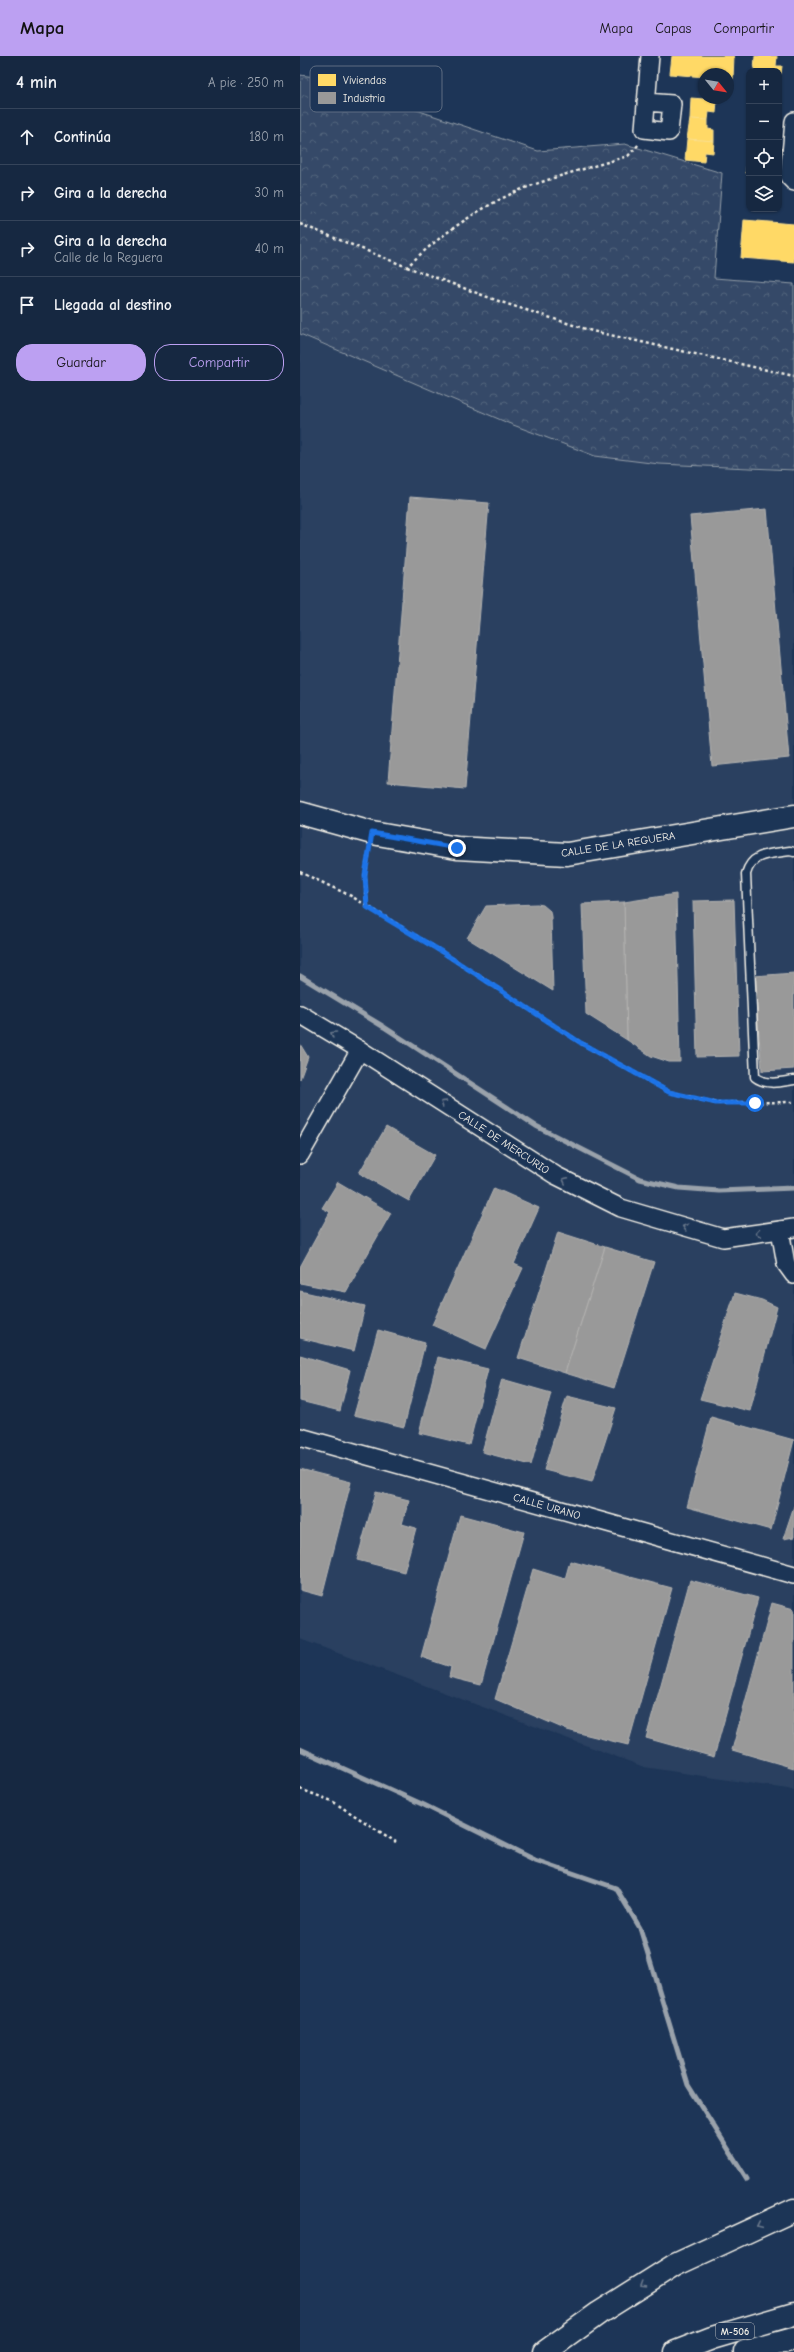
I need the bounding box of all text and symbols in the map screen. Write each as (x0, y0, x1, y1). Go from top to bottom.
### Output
text: Mapa (20, 17, 65, 39)
text: Mapa (600, 20, 633, 37)
text: Capas (655, 20, 691, 37)
text: Compartir (713, 20, 774, 37)
legend (310, 66, 442, 112)
north arrow (698, 68, 734, 104)
map controls (746, 68, 782, 212)
button: + (746, 68, 782, 104)
text: 4 min (16, 73, 57, 92)
text: Viviendas (343, 74, 387, 87)
text: A pie · 250 m (208, 75, 284, 90)
text: Industria (343, 92, 385, 105)
button: − (746, 104, 782, 140)
icon: ahead (16, 126, 38, 148)
text: Continúa (54, 128, 111, 146)
text: 180 m (249, 129, 284, 144)
button: locate (746, 140, 782, 176)
button: layers (746, 176, 782, 212)
icon: right (16, 182, 38, 204)
text: Gira a la derecha (54, 184, 167, 202)
text: 30 m (254, 185, 284, 200)
text: Gira a la derecha (54, 232, 167, 250)
icon: right (16, 238, 38, 260)
text: 40 m (255, 241, 284, 256)
text: Calle de la Reguera (54, 250, 163, 265)
icon: arrive (16, 294, 38, 316)
text: Llegada al destino (54, 296, 172, 314)
button: Guardar (16, 344, 146, 381)
button: Compartir (154, 344, 284, 381)
street label: CALLE DE LA REGUERA (560, 829, 677, 860)
route end (448, 839, 466, 857)
one-way arrow (330, 1031, 337, 1039)
route start (746, 1094, 764, 1112)
one-way arrow (440, 1100, 447, 1108)
street label: CALLE DE MERCURIO (456, 1108, 552, 1177)
one-way arrow (562, 1177, 569, 1185)
one-way arrow (682, 1223, 689, 1232)
one-way arrow (755, 1228, 762, 1237)
street label: CALLE URANO (512, 1491, 582, 1522)
one-way arrow (755, 2221, 763, 2229)
one-way arrow (640, 2280, 647, 2288)
road number: M-506 (716, 2323, 754, 2339)

